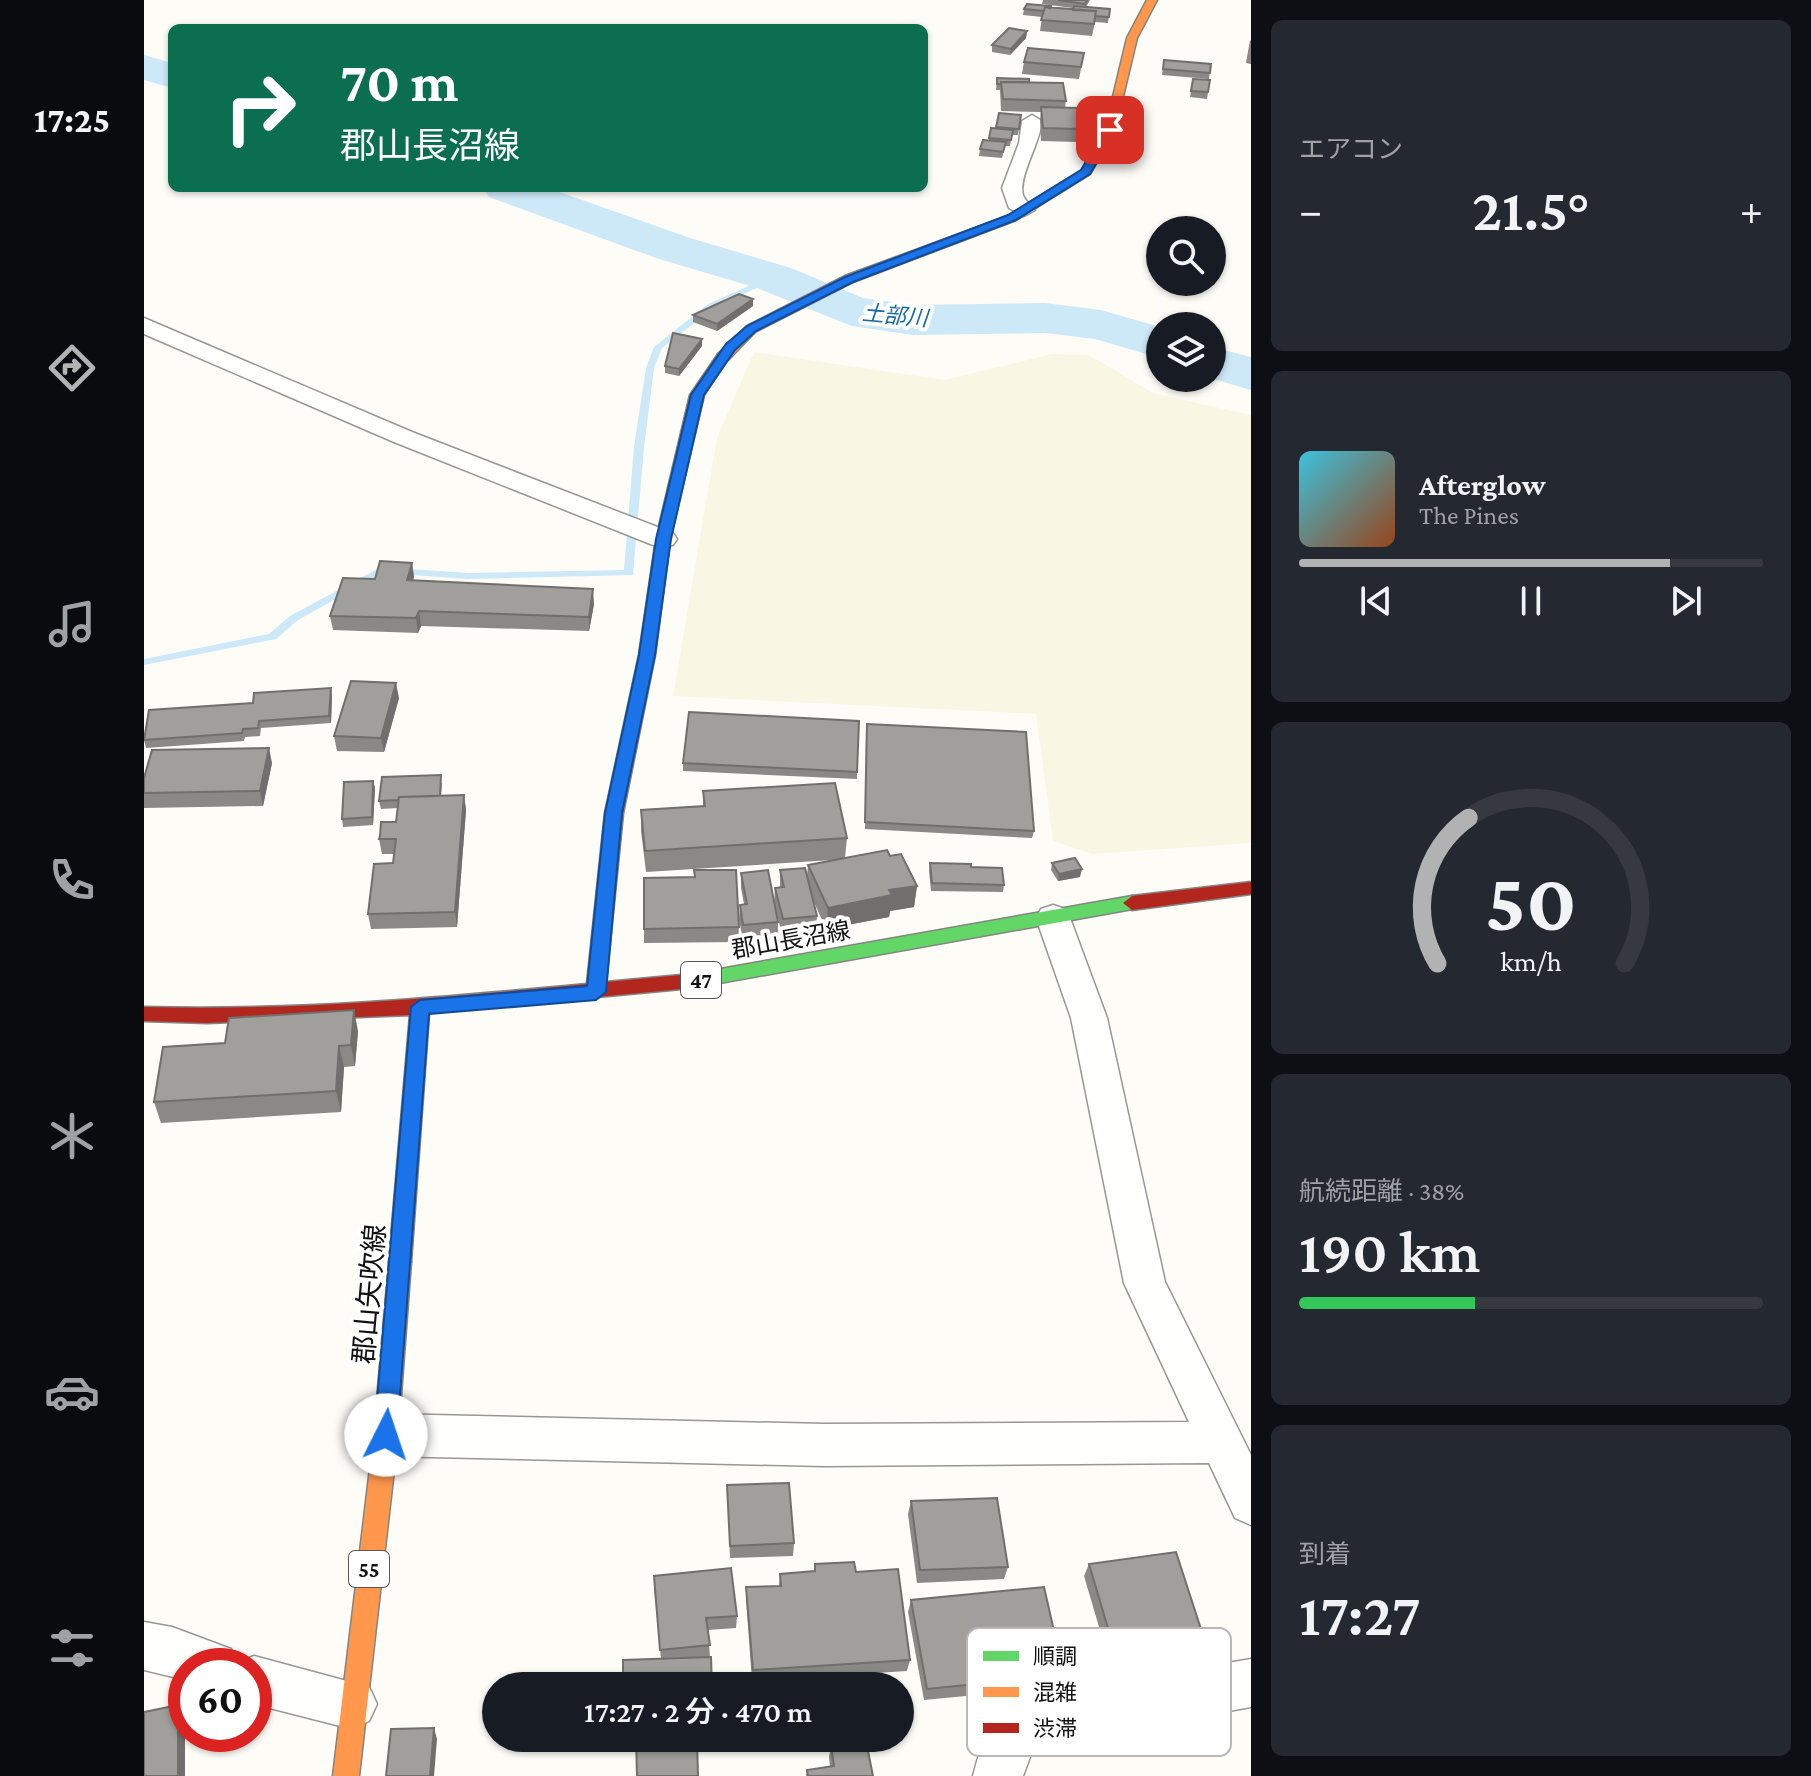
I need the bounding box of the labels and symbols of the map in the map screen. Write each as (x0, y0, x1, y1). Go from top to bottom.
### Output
pin (1076, 96, 1144, 164)
water label: 土部川 (861, 300, 931, 331)
street label: 郡山長沼線 (729, 916, 852, 963)
road number: 47 (681, 962, 721, 998)
street label: 郡山矢吹線 (348, 1223, 391, 1365)
position arrow (344, 1393, 428, 1477)
road number: 55 (349, 1551, 389, 1587)
legend (967, 1628, 1231, 1756)
text: 順調 (1033, 1644, 1077, 1669)
speed limit sign: 60 (168, 1648, 272, 1752)
text: 混雑 (1033, 1680, 1077, 1705)
text: 渋滞 (1033, 1716, 1077, 1741)

